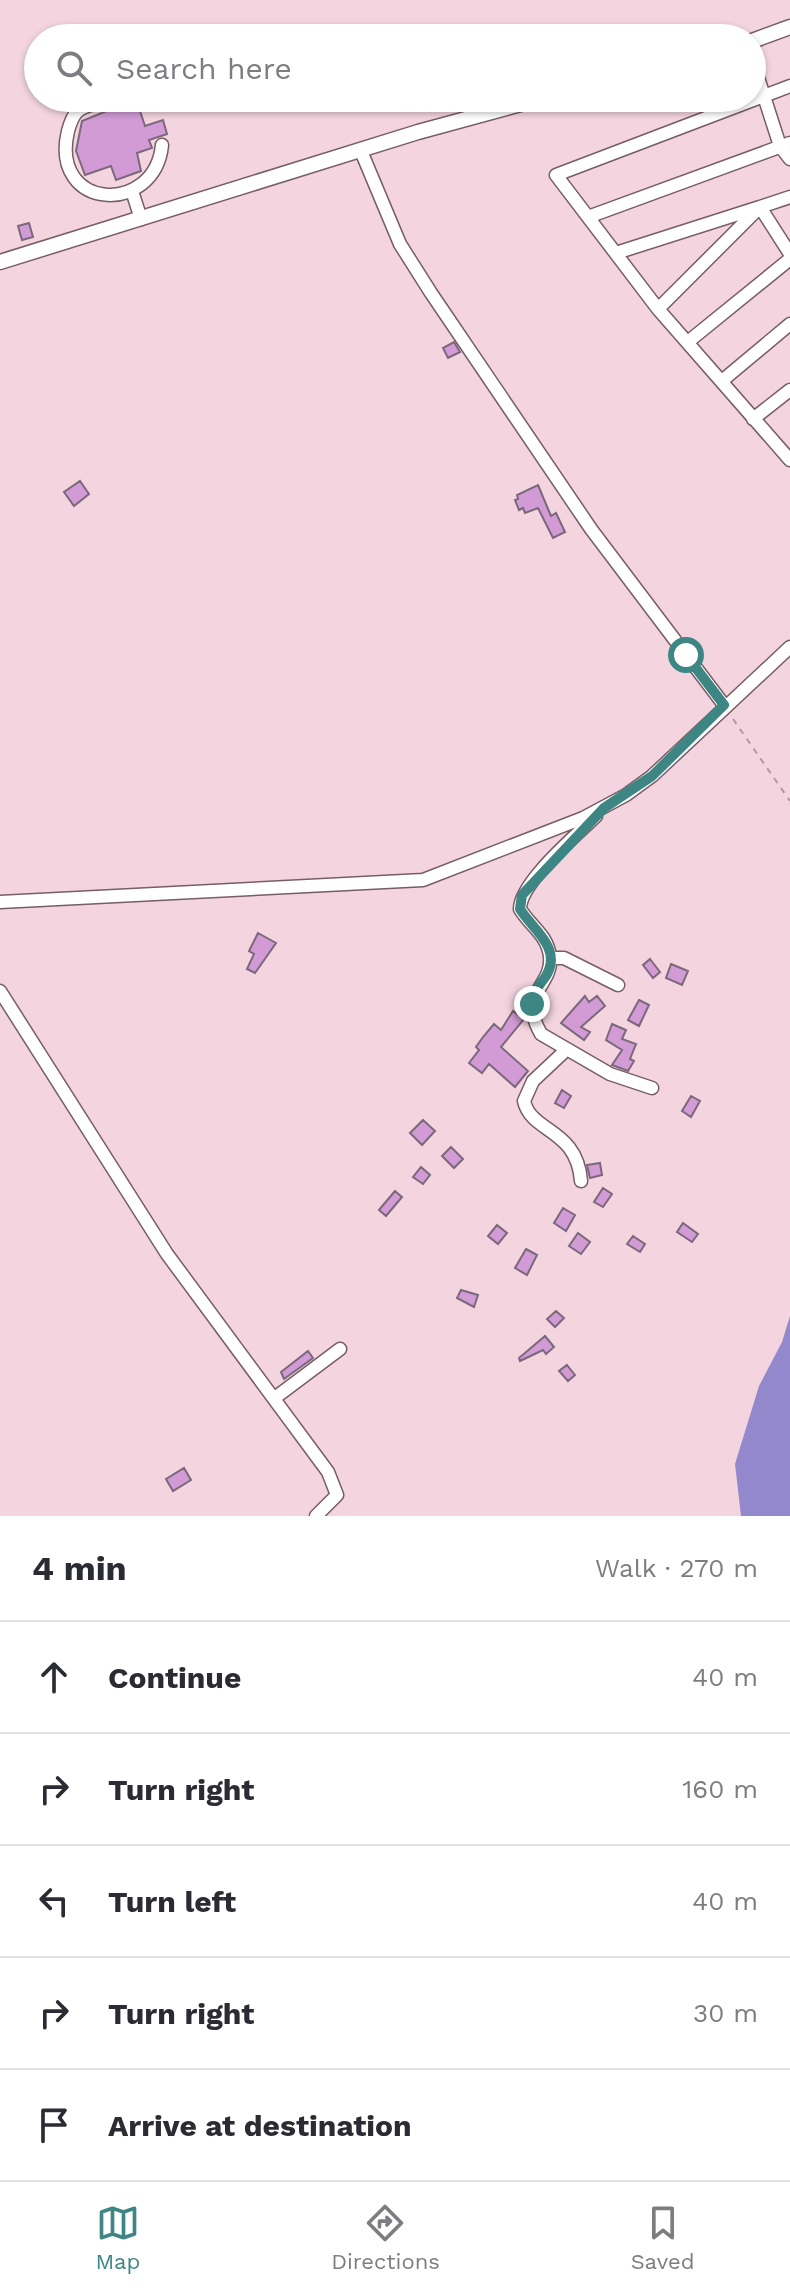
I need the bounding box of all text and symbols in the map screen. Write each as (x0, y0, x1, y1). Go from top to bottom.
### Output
search box (24, 24, 766, 112)
icon: search (52, 46, 96, 90)
text: Search here (116, 51, 292, 86)
route start (668, 637, 704, 673)
route end (514, 986, 550, 1022)
text: 4 min (32, 1548, 127, 1588)
text: Walk · 270 m (595, 1553, 758, 1583)
icon: ahead (32, 1655, 76, 1699)
text: Continue (108, 1660, 241, 1695)
text: 40 m (692, 1662, 758, 1692)
icon: right (32, 1767, 76, 1811)
text: Turn right (108, 1772, 254, 1807)
text: 160 m (682, 1774, 758, 1804)
icon: left (32, 1879, 76, 1923)
text: Turn left (108, 1884, 236, 1919)
text: 40 m (692, 1886, 758, 1916)
icon: right (32, 1991, 76, 2035)
text: Turn right (108, 1996, 254, 2031)
text: 30 m (693, 1998, 758, 2028)
icon: arrive (32, 2103, 76, 2147)
text: Arrive at destination (108, 2108, 412, 2143)
tab: Map (95, 2201, 140, 2274)
tab: Directions (331, 2201, 440, 2274)
tab: Saved (631, 2201, 695, 2274)

